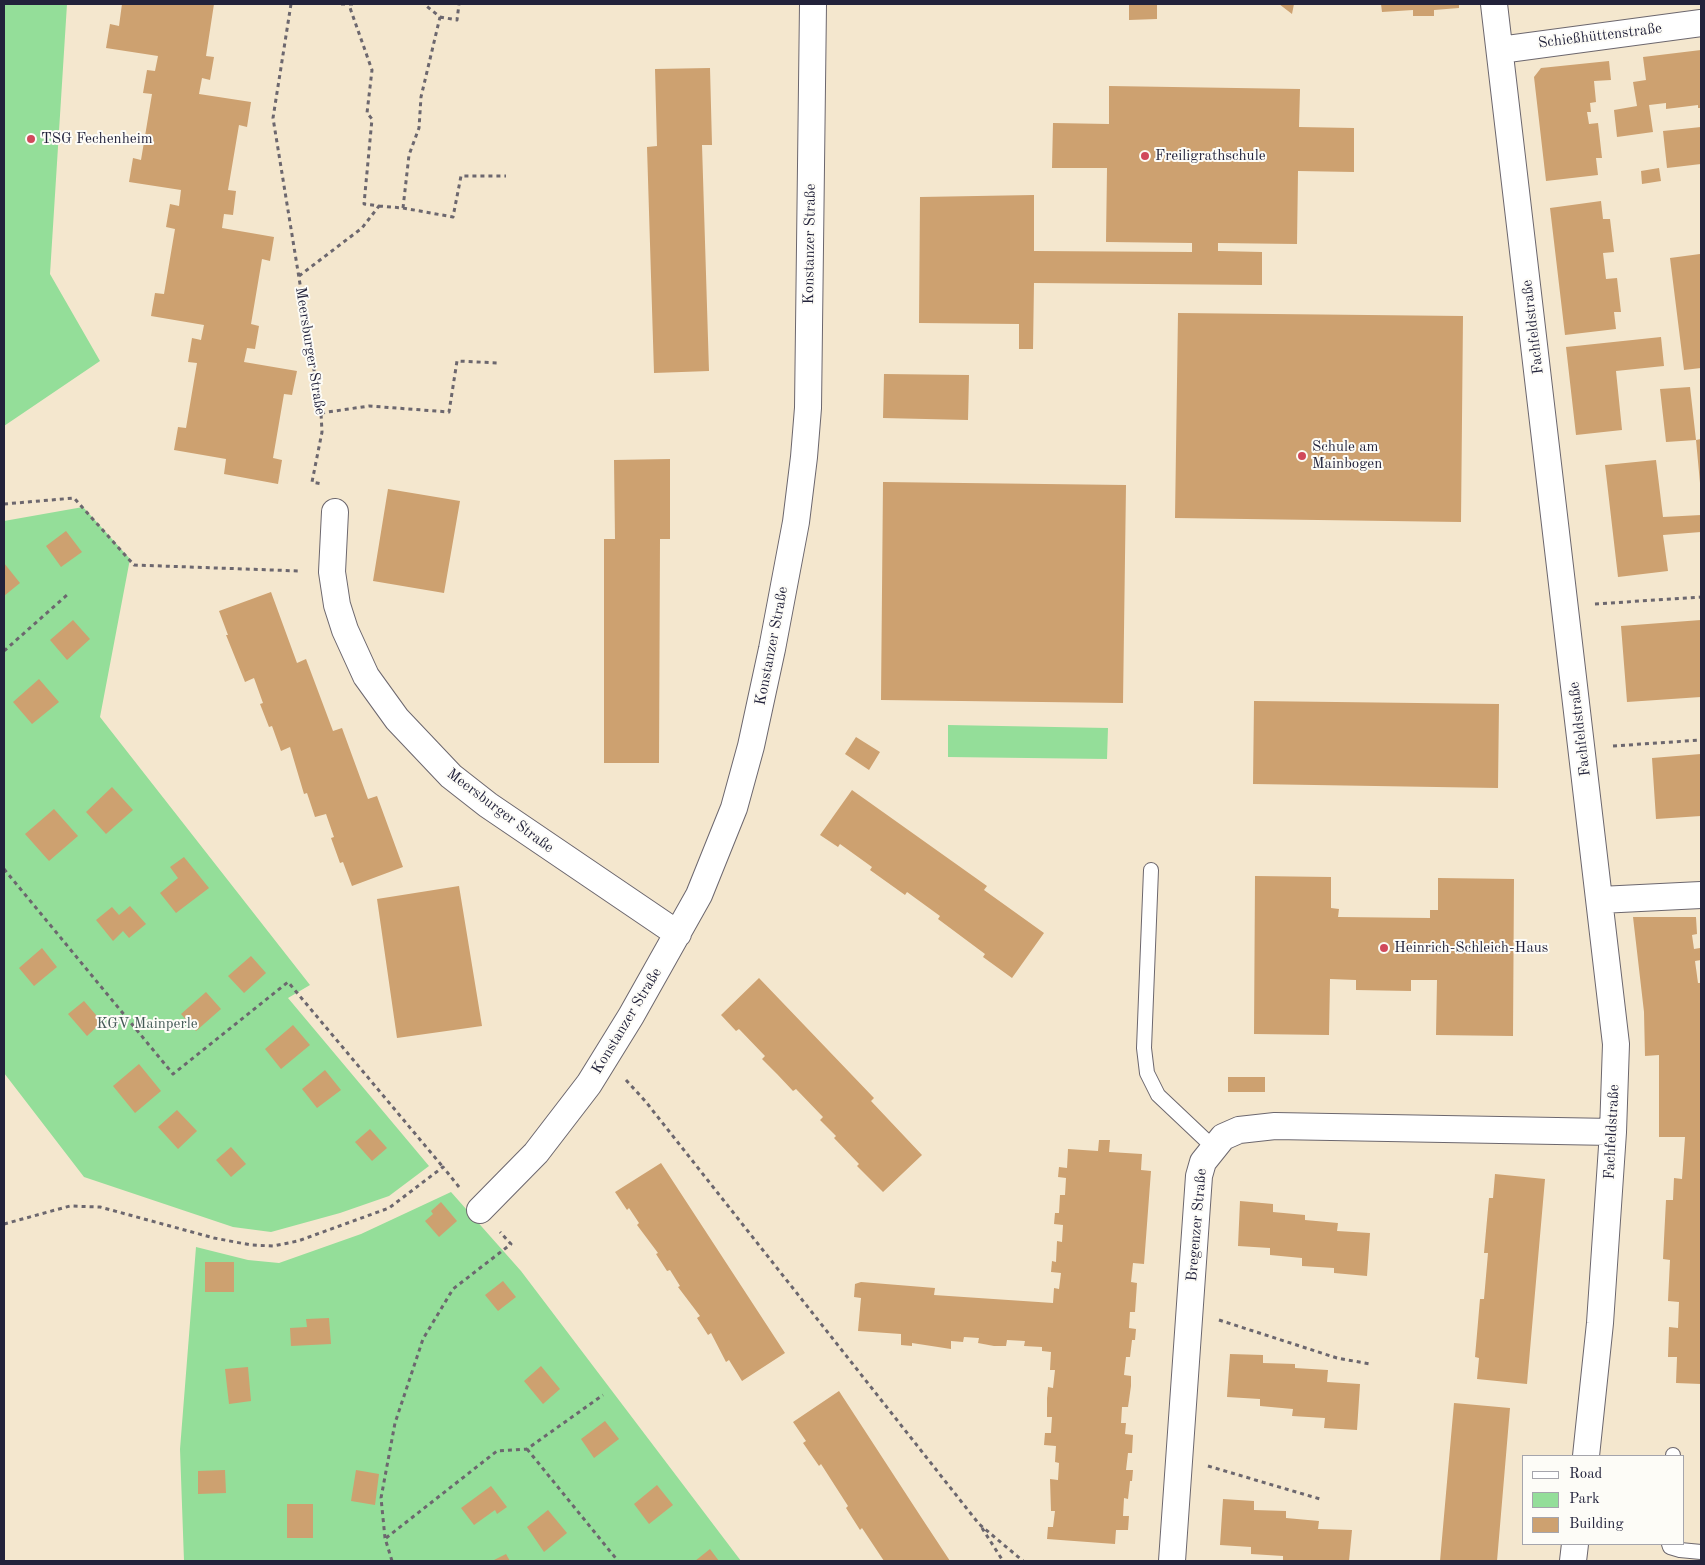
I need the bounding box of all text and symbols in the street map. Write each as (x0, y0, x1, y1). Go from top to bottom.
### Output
street label: Schießhüttenstraße (1537, 19, 1663, 53)
place label: TSG Fechenheim (41, 130, 153, 148)
marker: TSG Fechenheim (25, 133, 37, 145)
place label: Freiligrathschule (1155, 147, 1266, 165)
marker: Freiligrathschule (1139, 150, 1151, 162)
street label: Konstanzer Straße (800, 183, 820, 305)
street label: Fachfeldstraße (1518, 279, 1548, 375)
street label: Meersburger Straße (291, 286, 329, 416)
place label: Schule am Mainbogen (1312, 438, 1382, 473)
marker: Schule am Mainbogen (1296, 450, 1308, 462)
street label: Konstanzer Straße (752, 585, 792, 707)
street label: Fachfeldstraße (1565, 681, 1595, 777)
street label: Meersburger Straße (443, 765, 557, 857)
place label: Heinrich-Schleich-Haus (1394, 939, 1548, 957)
marker: Heinrich-Schleich-Haus (1378, 942, 1390, 954)
street label: Konstanzer Straße (588, 965, 666, 1077)
park label: KGV Mainperle (96, 1015, 198, 1033)
street label: Fachfeldstraße (1601, 1084, 1623, 1180)
street label: Bregenzer Straße (1183, 1168, 1211, 1282)
legend (1522, 1455, 1685, 1545)
text: Road (1569, 1467, 1602, 1482)
text: Park (1569, 1492, 1600, 1507)
text: Building (1569, 1517, 1624, 1532)

